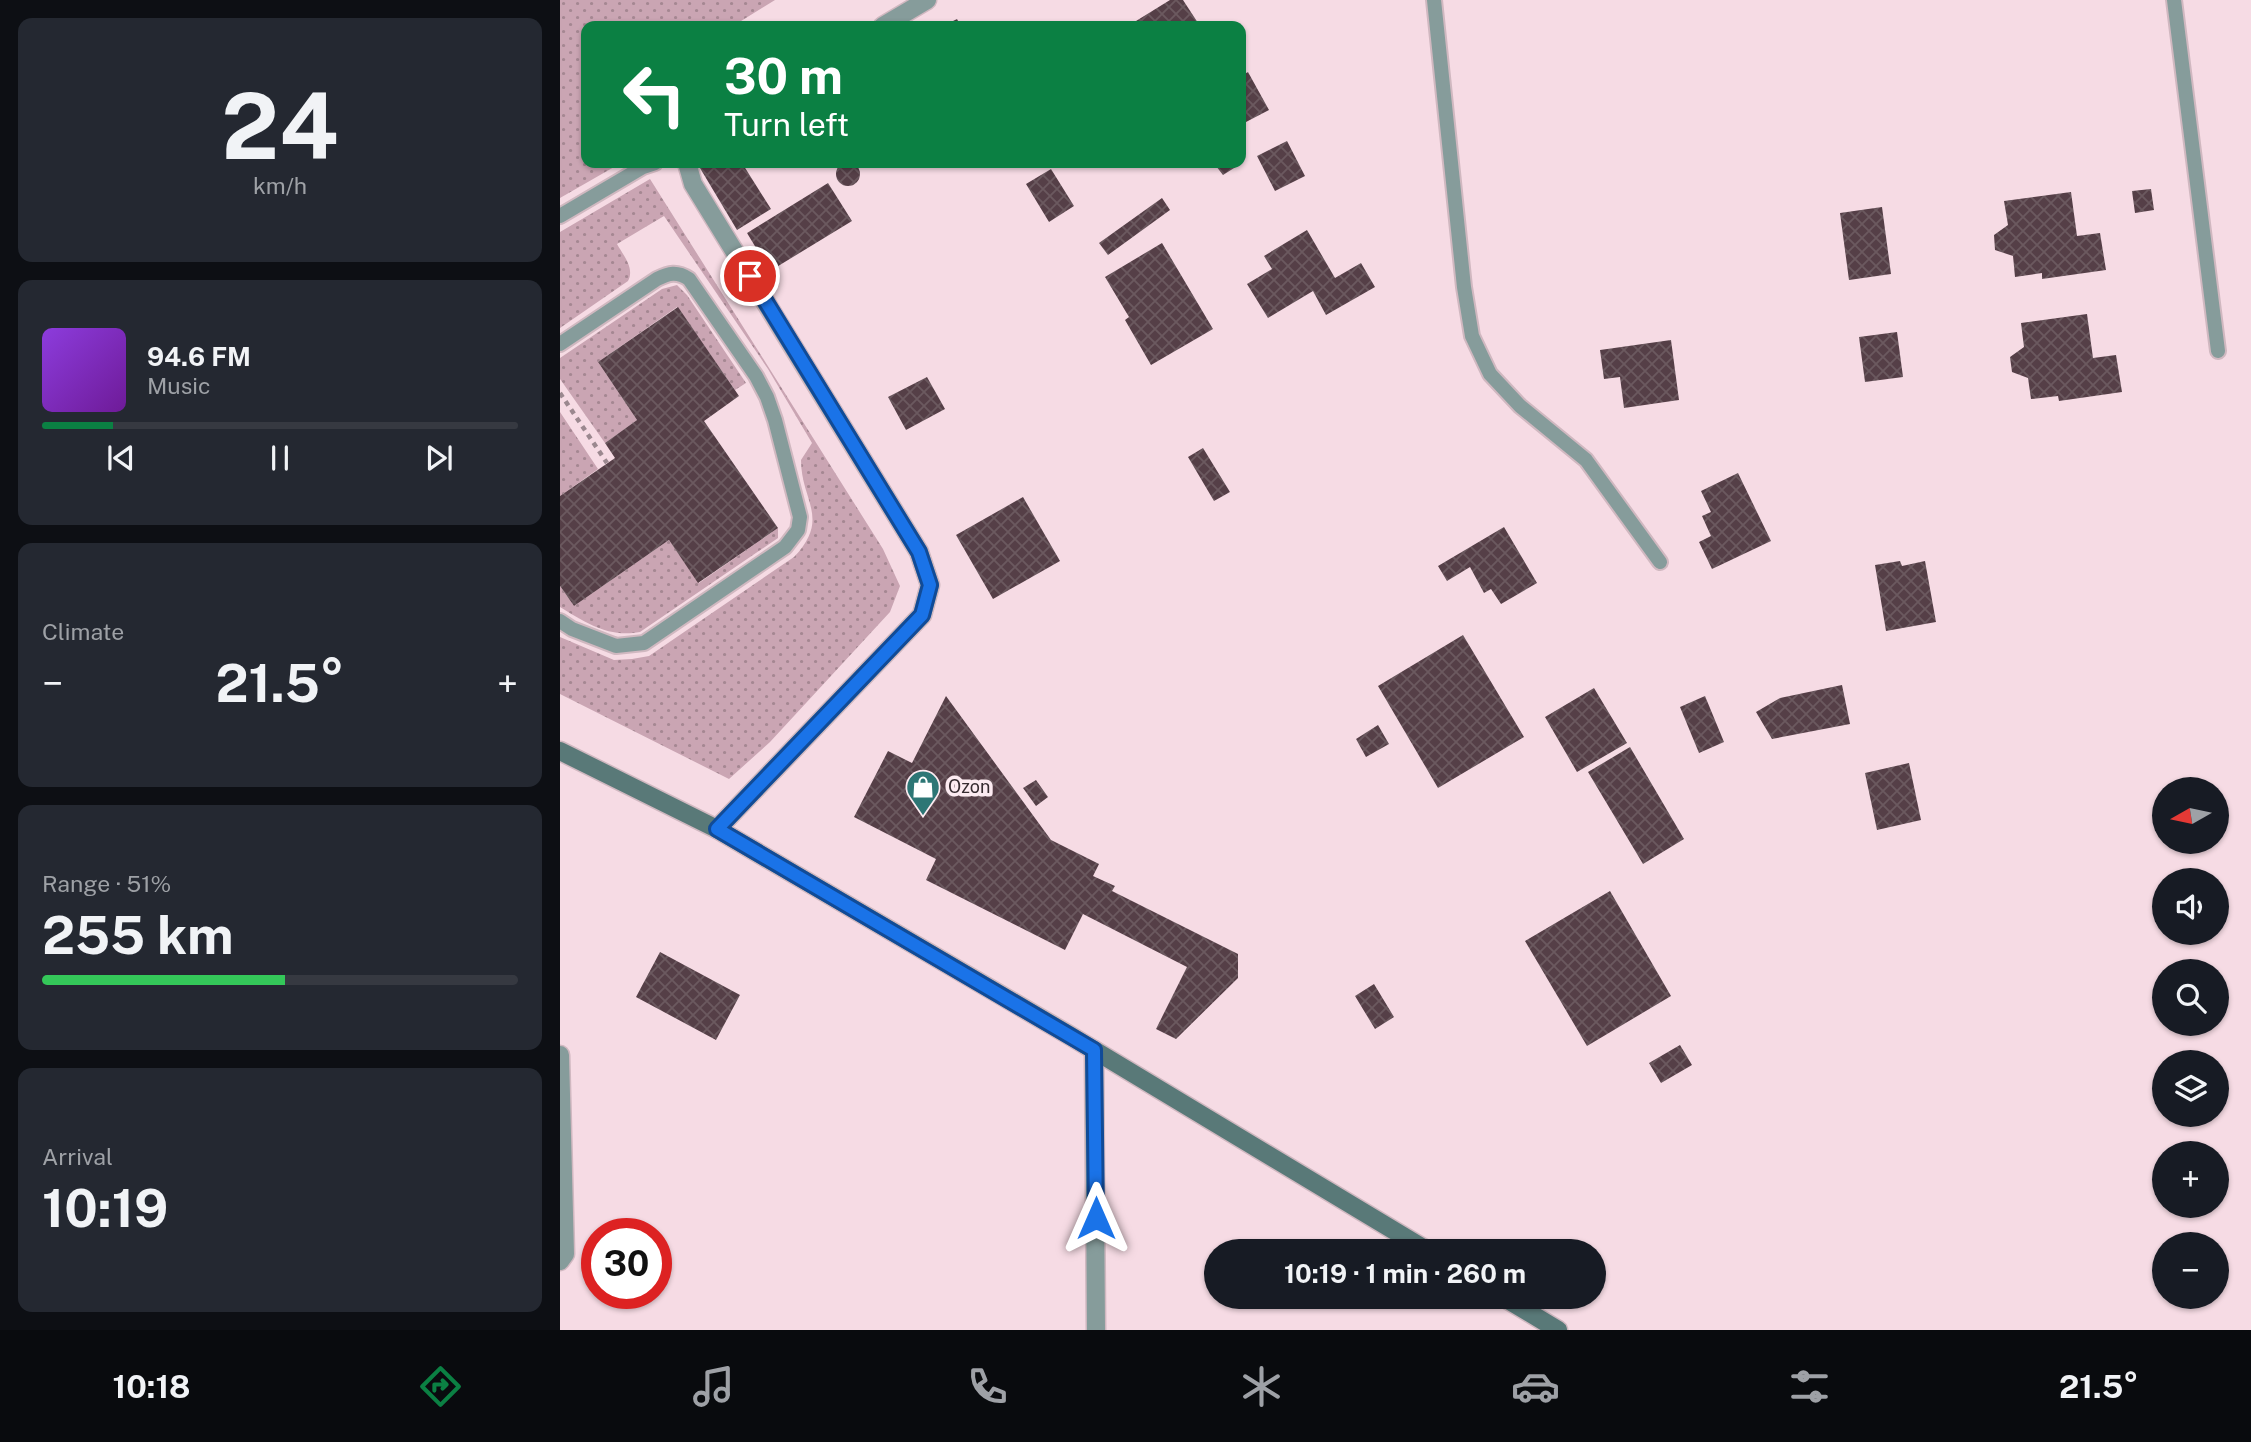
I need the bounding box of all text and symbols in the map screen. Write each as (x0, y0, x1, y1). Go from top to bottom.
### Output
text: 30 m (724, 47, 843, 105)
icon: left (609, 49, 700, 140)
text: 24 (221, 73, 339, 179)
text: Turn left (724, 106, 849, 143)
text: km/h (253, 172, 307, 199)
pin (720, 246, 780, 306)
icon: arrive (731, 257, 769, 295)
text: 94.6 FM (147, 341, 251, 372)
text: Music (147, 372, 211, 399)
icon: previous (102, 439, 140, 477)
icon: pause (261, 439, 299, 477)
icon: next (420, 439, 458, 477)
text: Climate (42, 618, 124, 645)
text: 21.5° (215, 653, 345, 714)
text: − (42, 661, 63, 706)
text: + (497, 661, 518, 706)
shop icon: Ozon (904, 768, 942, 817)
place label: Ozon (948, 776, 990, 797)
north arrow (2152, 777, 2230, 854)
map controls (2152, 777, 2229, 1309)
button: sound (2152, 868, 2229, 945)
text: Range · 51% (42, 870, 171, 897)
text: 255 km (42, 905, 234, 966)
button: search (2152, 959, 2229, 1036)
button: layers (2152, 1050, 2229, 1127)
button: + (2152, 1141, 2229, 1218)
text: Arrival (42, 1143, 113, 1170)
text: 10:19 (42, 1178, 168, 1239)
position arrow (1059, 1181, 1133, 1255)
speed limit sign: 30 (581, 1218, 672, 1309)
button: − (2152, 1232, 2229, 1309)
text: 10:19 · 1 min · 260 m (1284, 1258, 1526, 1289)
icon: directions (416, 1362, 465, 1411)
icon: music (689, 1362, 738, 1411)
icon: phone (963, 1362, 1012, 1411)
icon: climate (1237, 1362, 1286, 1411)
icon: car (1511, 1362, 1560, 1411)
icon: filters (1785, 1362, 1834, 1411)
text: 10:18 (112, 1368, 191, 1405)
text: 21.5° (2059, 1368, 2138, 1405)

